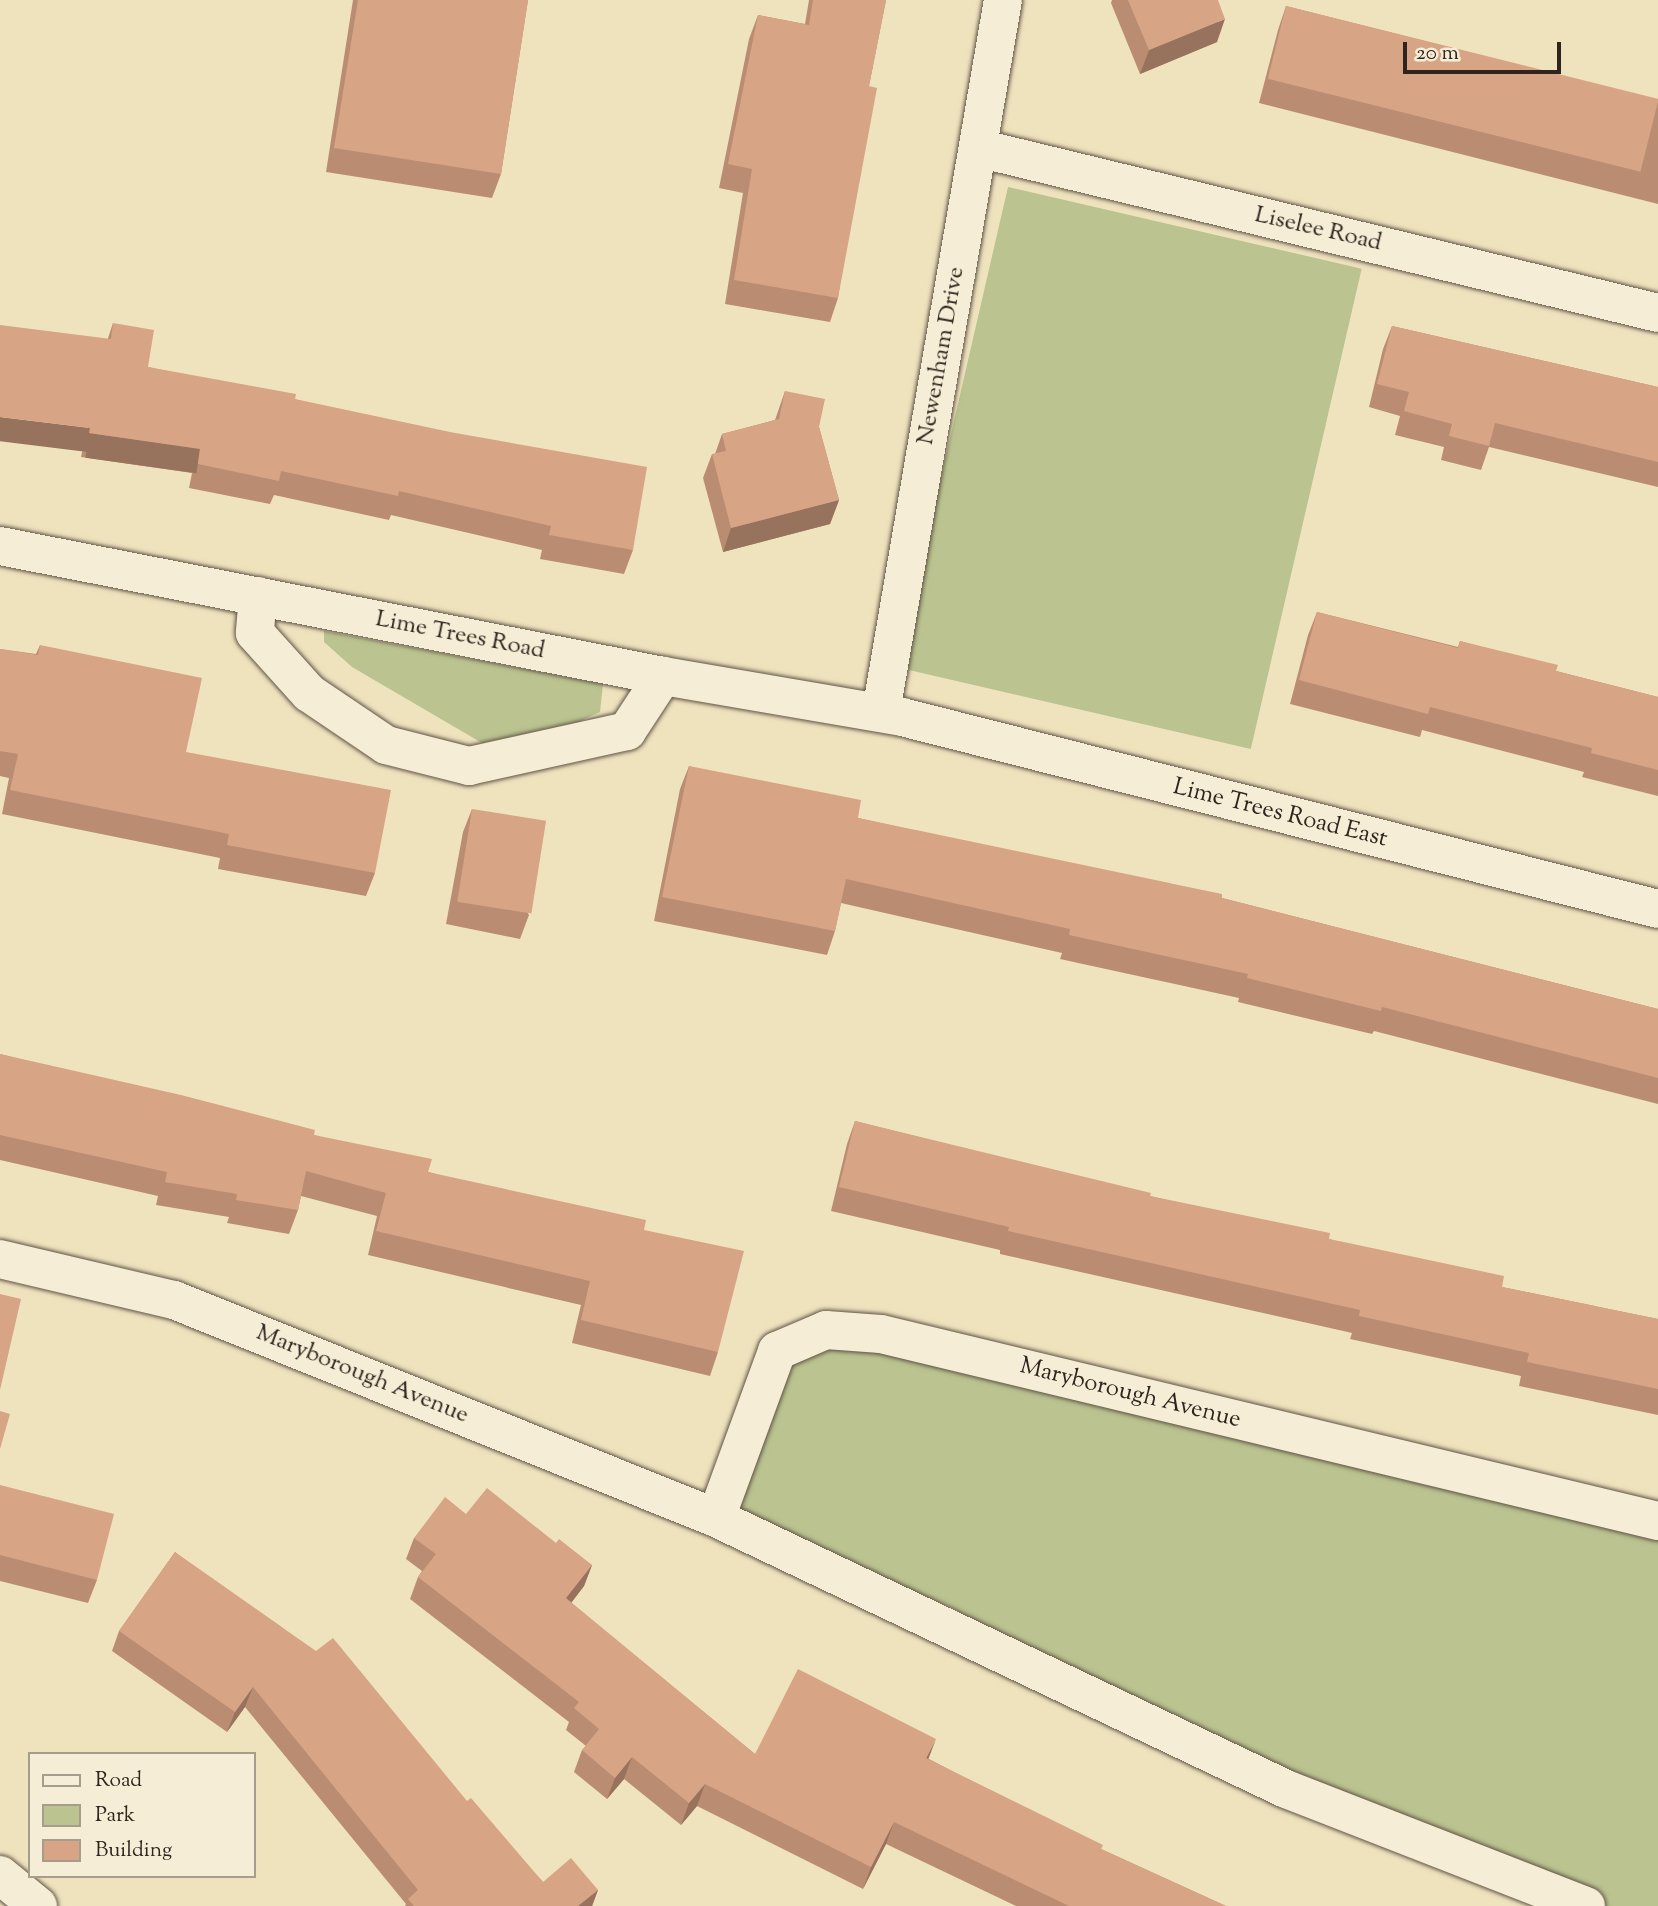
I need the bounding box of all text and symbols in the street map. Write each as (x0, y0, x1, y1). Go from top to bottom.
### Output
scale bar (1406, 28, 1564, 72)
text: 20 m (1416, 39, 1459, 69)
street label: Liselee Road (1252, 201, 1384, 259)
street label: Newenham Drive (912, 265, 972, 447)
street label: Lime Trees Road (373, 605, 547, 667)
street label: Lime Trees Road East (1170, 773, 1390, 855)
street label: Maryborough Avenue (251, 1319, 473, 1431)
street label: Maryborough Avenue (1016, 1353, 1244, 1435)
legend (28, 1752, 256, 1878)
text: Road (95, 1766, 142, 1796)
text: Park (95, 1801, 135, 1831)
text: Building (95, 1836, 172, 1866)

